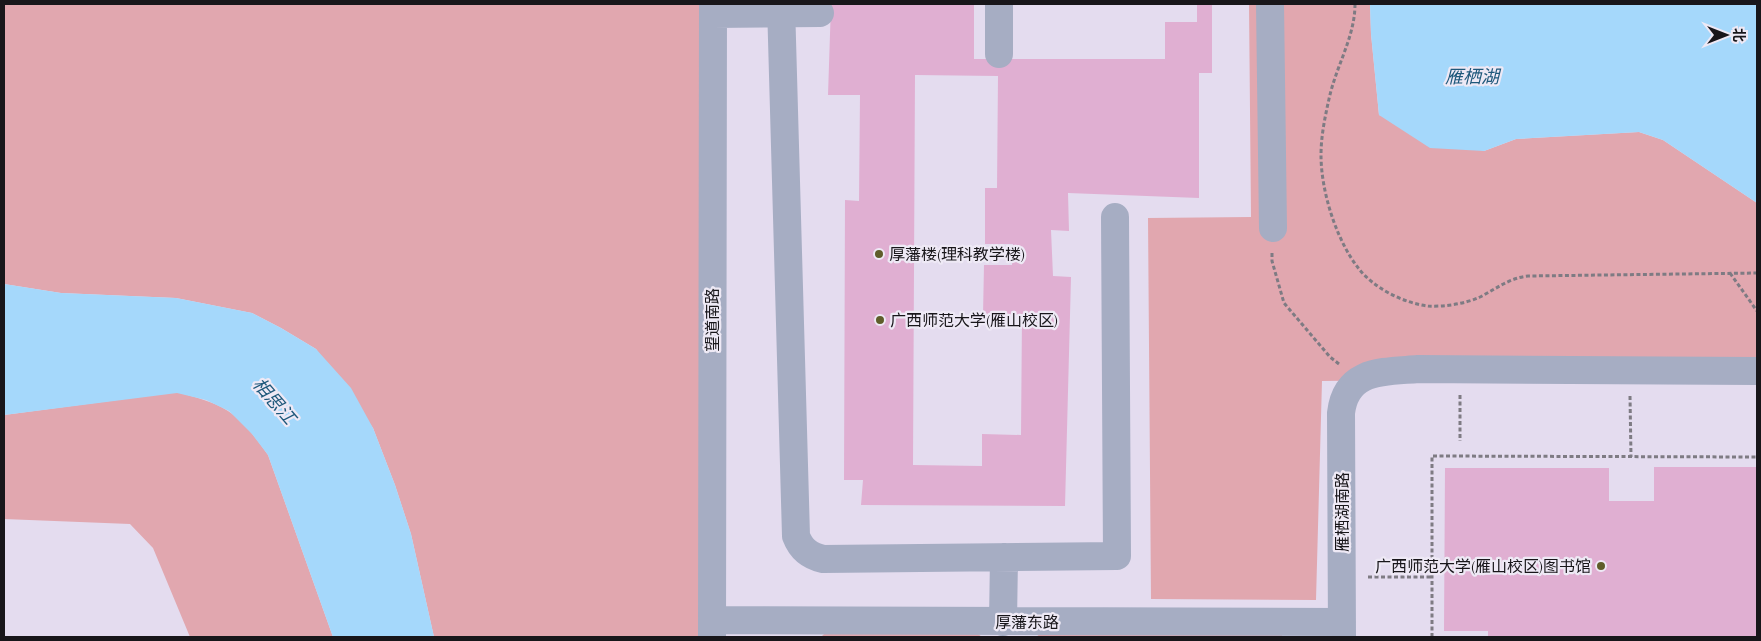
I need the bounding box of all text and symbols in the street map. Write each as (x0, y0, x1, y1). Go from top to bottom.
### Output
north arrow (1701, 10, 1751, 60)
text: 北 (1728, 28, 1749, 42)
water label: 雁栖湖 (1445, 64, 1502, 91)
place label: 厚藩楼(理科教学楼) (889, 243, 1025, 267)
marker: 厚藩楼(理科教学楼) (873, 248, 885, 260)
street label: 望道南路 (701, 288, 725, 352)
place label: 广西师范大学(雁山校区) (890, 309, 1058, 333)
marker: 广西师范大学(雁山校区) (874, 314, 886, 326)
water label: 相思江 (246, 372, 303, 432)
street label: 雁栖湖南路 (1331, 472, 1355, 552)
place label: 广西师范大学(雁山校区)图书馆 (1375, 555, 1591, 579)
marker: 广西师范大学(雁山校区)图书馆 (1595, 560, 1607, 572)
street label: 厚藩东路 (995, 611, 1059, 635)

